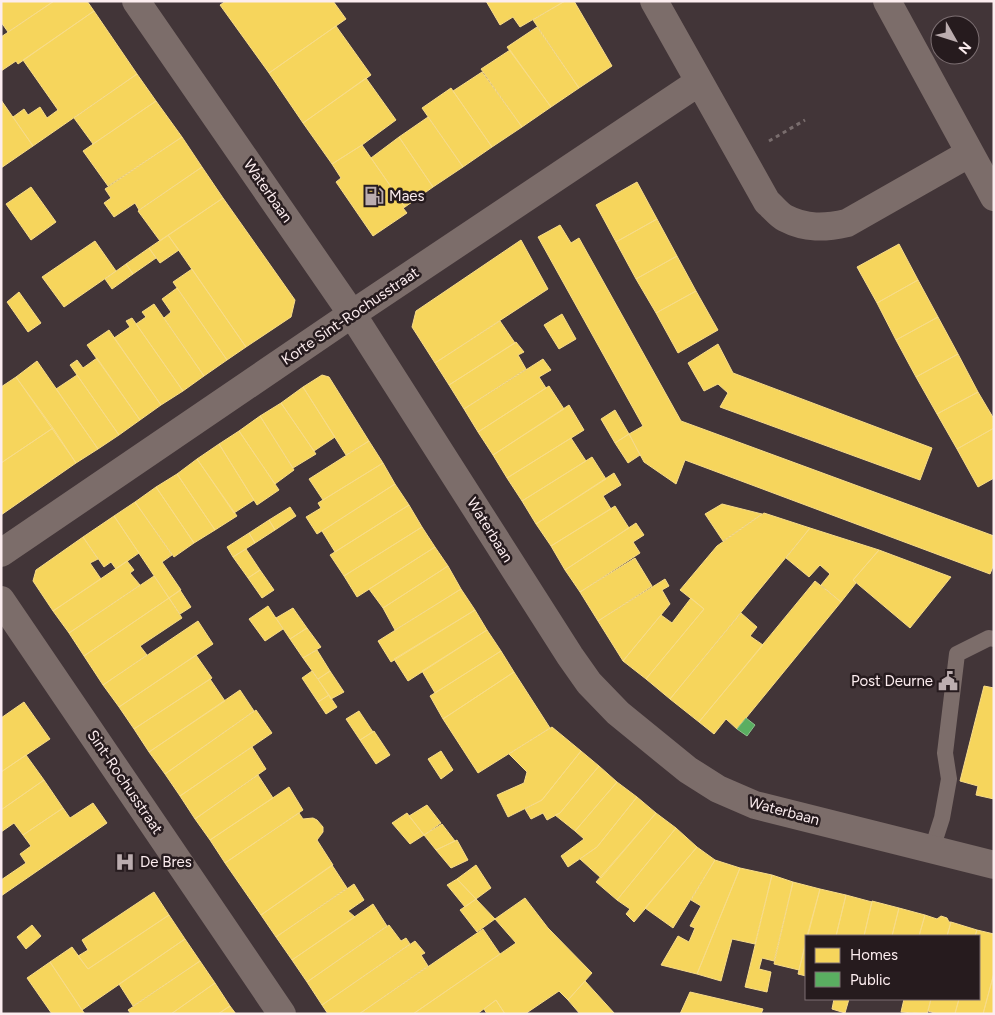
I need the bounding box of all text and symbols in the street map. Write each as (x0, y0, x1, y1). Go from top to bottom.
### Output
north arrow (930, 15, 980, 65)
text: N (955, 38, 975, 57)
street label: Waterbaan (240, 156, 296, 226)
fuel station icon: Maes (363, 185, 385, 207)
place label: Maes (389, 187, 425, 205)
street label: Korte Sint-Rochusstraat (278, 263, 422, 369)
street label: Waterbaan (463, 494, 517, 566)
public building icon: Post Deurne (937, 670, 959, 692)
place label: Post Deurne (851, 672, 933, 690)
street label: Sint-Rochusstraat (84, 727, 167, 838)
street label: Waterbaan (747, 793, 821, 829)
hospital icon: De Bres (114, 851, 136, 873)
place label: De Bres (140, 853, 192, 871)
legend (805, 935, 980, 1000)
text: Homes (850, 946, 898, 964)
text: Public (850, 971, 891, 989)

